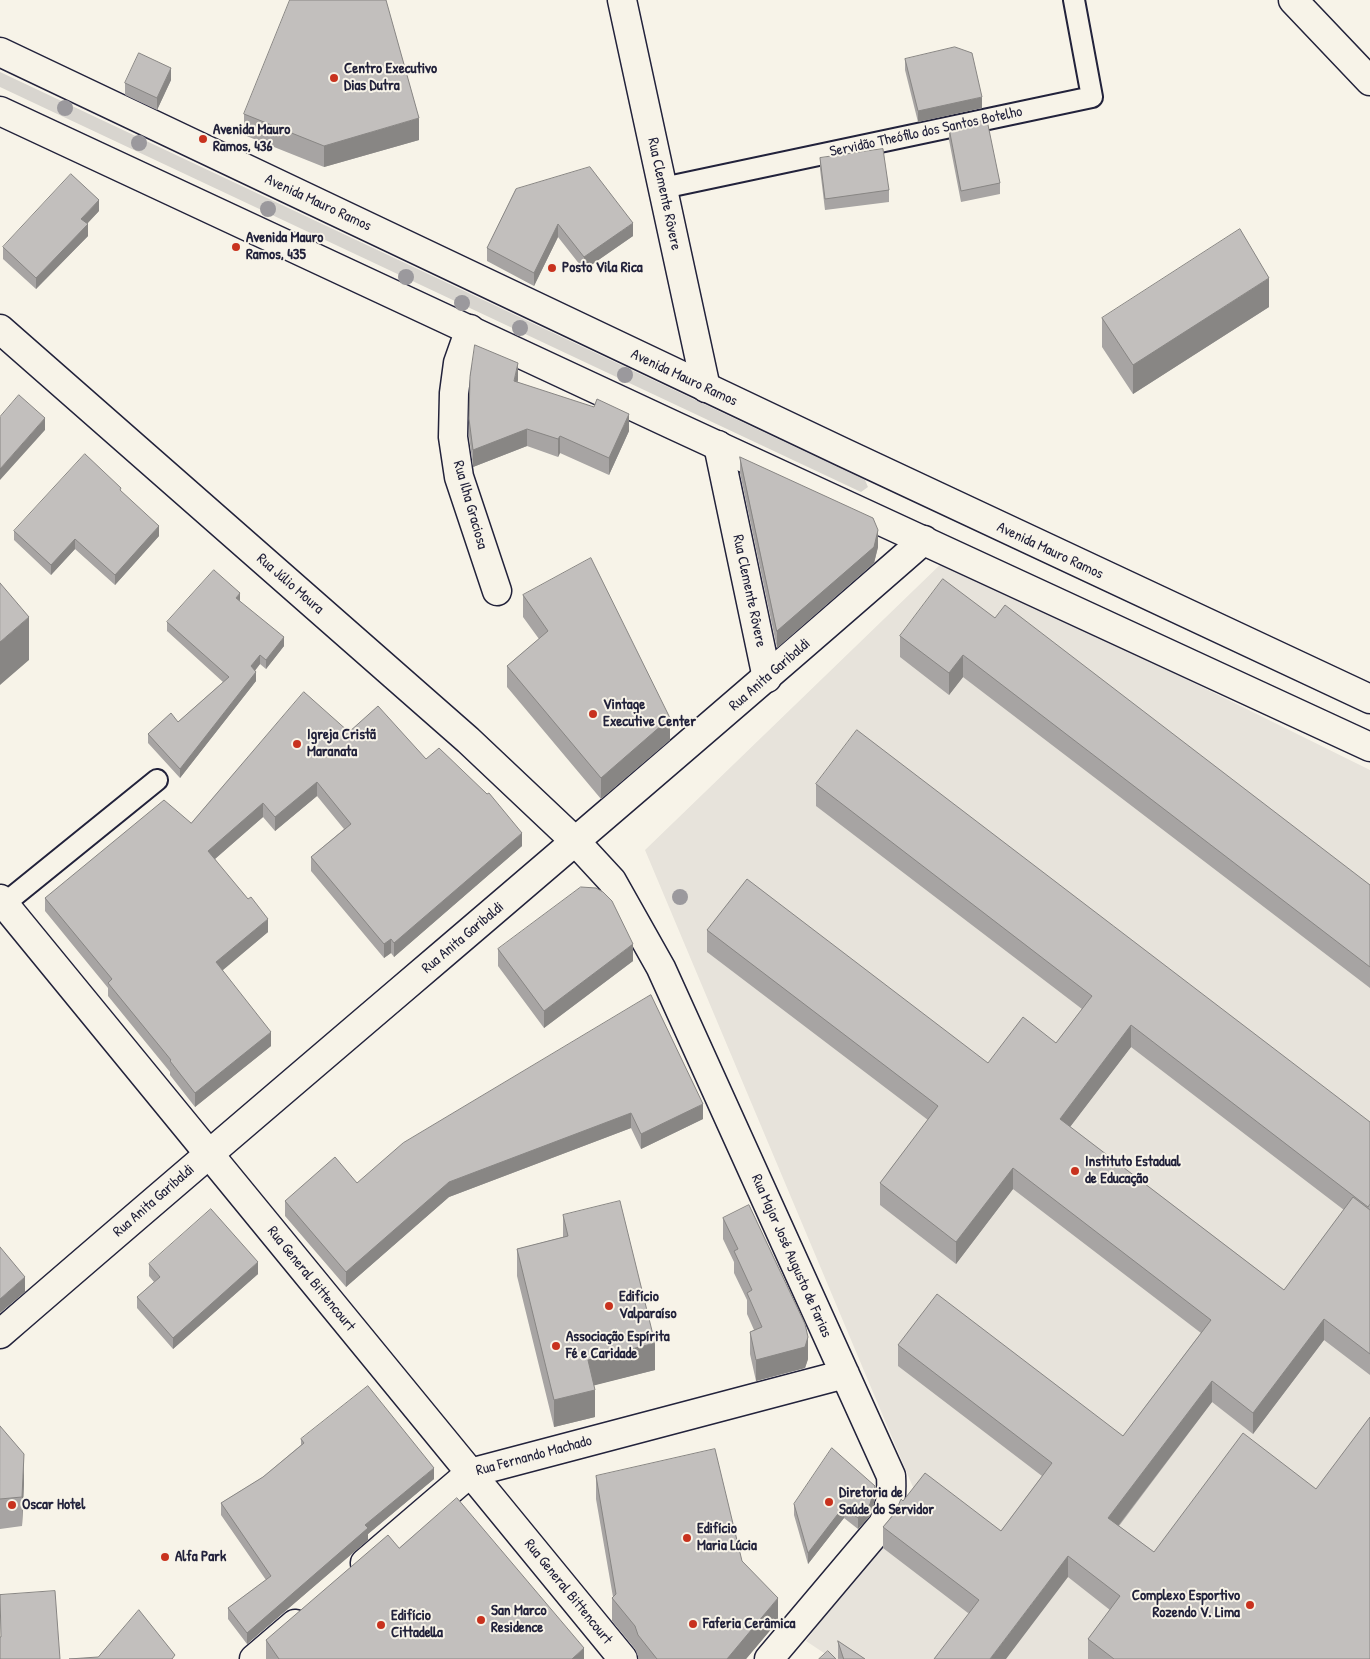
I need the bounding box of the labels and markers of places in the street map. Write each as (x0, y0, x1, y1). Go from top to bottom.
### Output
place label: Centro Executivo Dias Dutra (344, 60, 437, 95)
marker: Centro Executivo Dias Dutra (328, 72, 340, 84)
place label: Avenida Mauro Ramos, 436 (213, 121, 290, 156)
marker: Avenida Mauro Ramos, 436 (197, 133, 209, 145)
place label: Avenida Mauro Ramos, 435 (246, 229, 323, 264)
marker: Avenida Mauro Ramos, 435 (230, 241, 242, 253)
place label: Posto Vila Rica (562, 259, 643, 277)
marker: Posto Vila Rica (546, 262, 558, 274)
place label: Vintage Executive Center (603, 696, 696, 731)
marker: Vintage Executive Center (587, 708, 599, 720)
place label: Igreja Cristã Maranata (307, 726, 376, 761)
marker: Igreja Cristã Maranata (291, 738, 303, 750)
place label: Instituto Estadual de Educação (1085, 1153, 1181, 1188)
marker: Instituto Estadual de Educação (1069, 1165, 1081, 1177)
place label: Edifício Valparaíso (619, 1288, 676, 1323)
marker: Edifício Valparaíso (603, 1300, 615, 1312)
place label: Associação Espírita Fé e Caridade (566, 1328, 670, 1363)
marker: Associação Espírita Fé e Caridade (550, 1340, 562, 1352)
place label: Diretoria de Saúde do Servidor (839, 1484, 934, 1519)
place label: Oscar Hotel (22, 1496, 85, 1514)
marker: Diretoria de Saúde do Servidor (823, 1496, 835, 1508)
marker: Oscar Hotel (6, 1499, 18, 1511)
place label: Edifício Maria Lúcia (697, 1520, 757, 1555)
marker: Edifício Maria Lúcia (681, 1532, 693, 1544)
place label: Alfa Park (175, 1548, 226, 1566)
marker: Alfa Park (159, 1551, 171, 1563)
place label: Complexo Esportivo Rozendo V. Lima (1132, 1587, 1240, 1622)
marker: Complexo Esportivo Rozendo V. Lima (1244, 1599, 1256, 1611)
place label: San Marco Residence (491, 1602, 546, 1637)
place label: Edifício Cittadella (391, 1607, 443, 1642)
marker: San Marco Residence (475, 1614, 487, 1626)
place label: Faferia Cerâmica (703, 1615, 795, 1633)
marker: Faferia Cerâmica (687, 1618, 699, 1630)
marker: Edifício Cittadella (375, 1619, 387, 1631)

